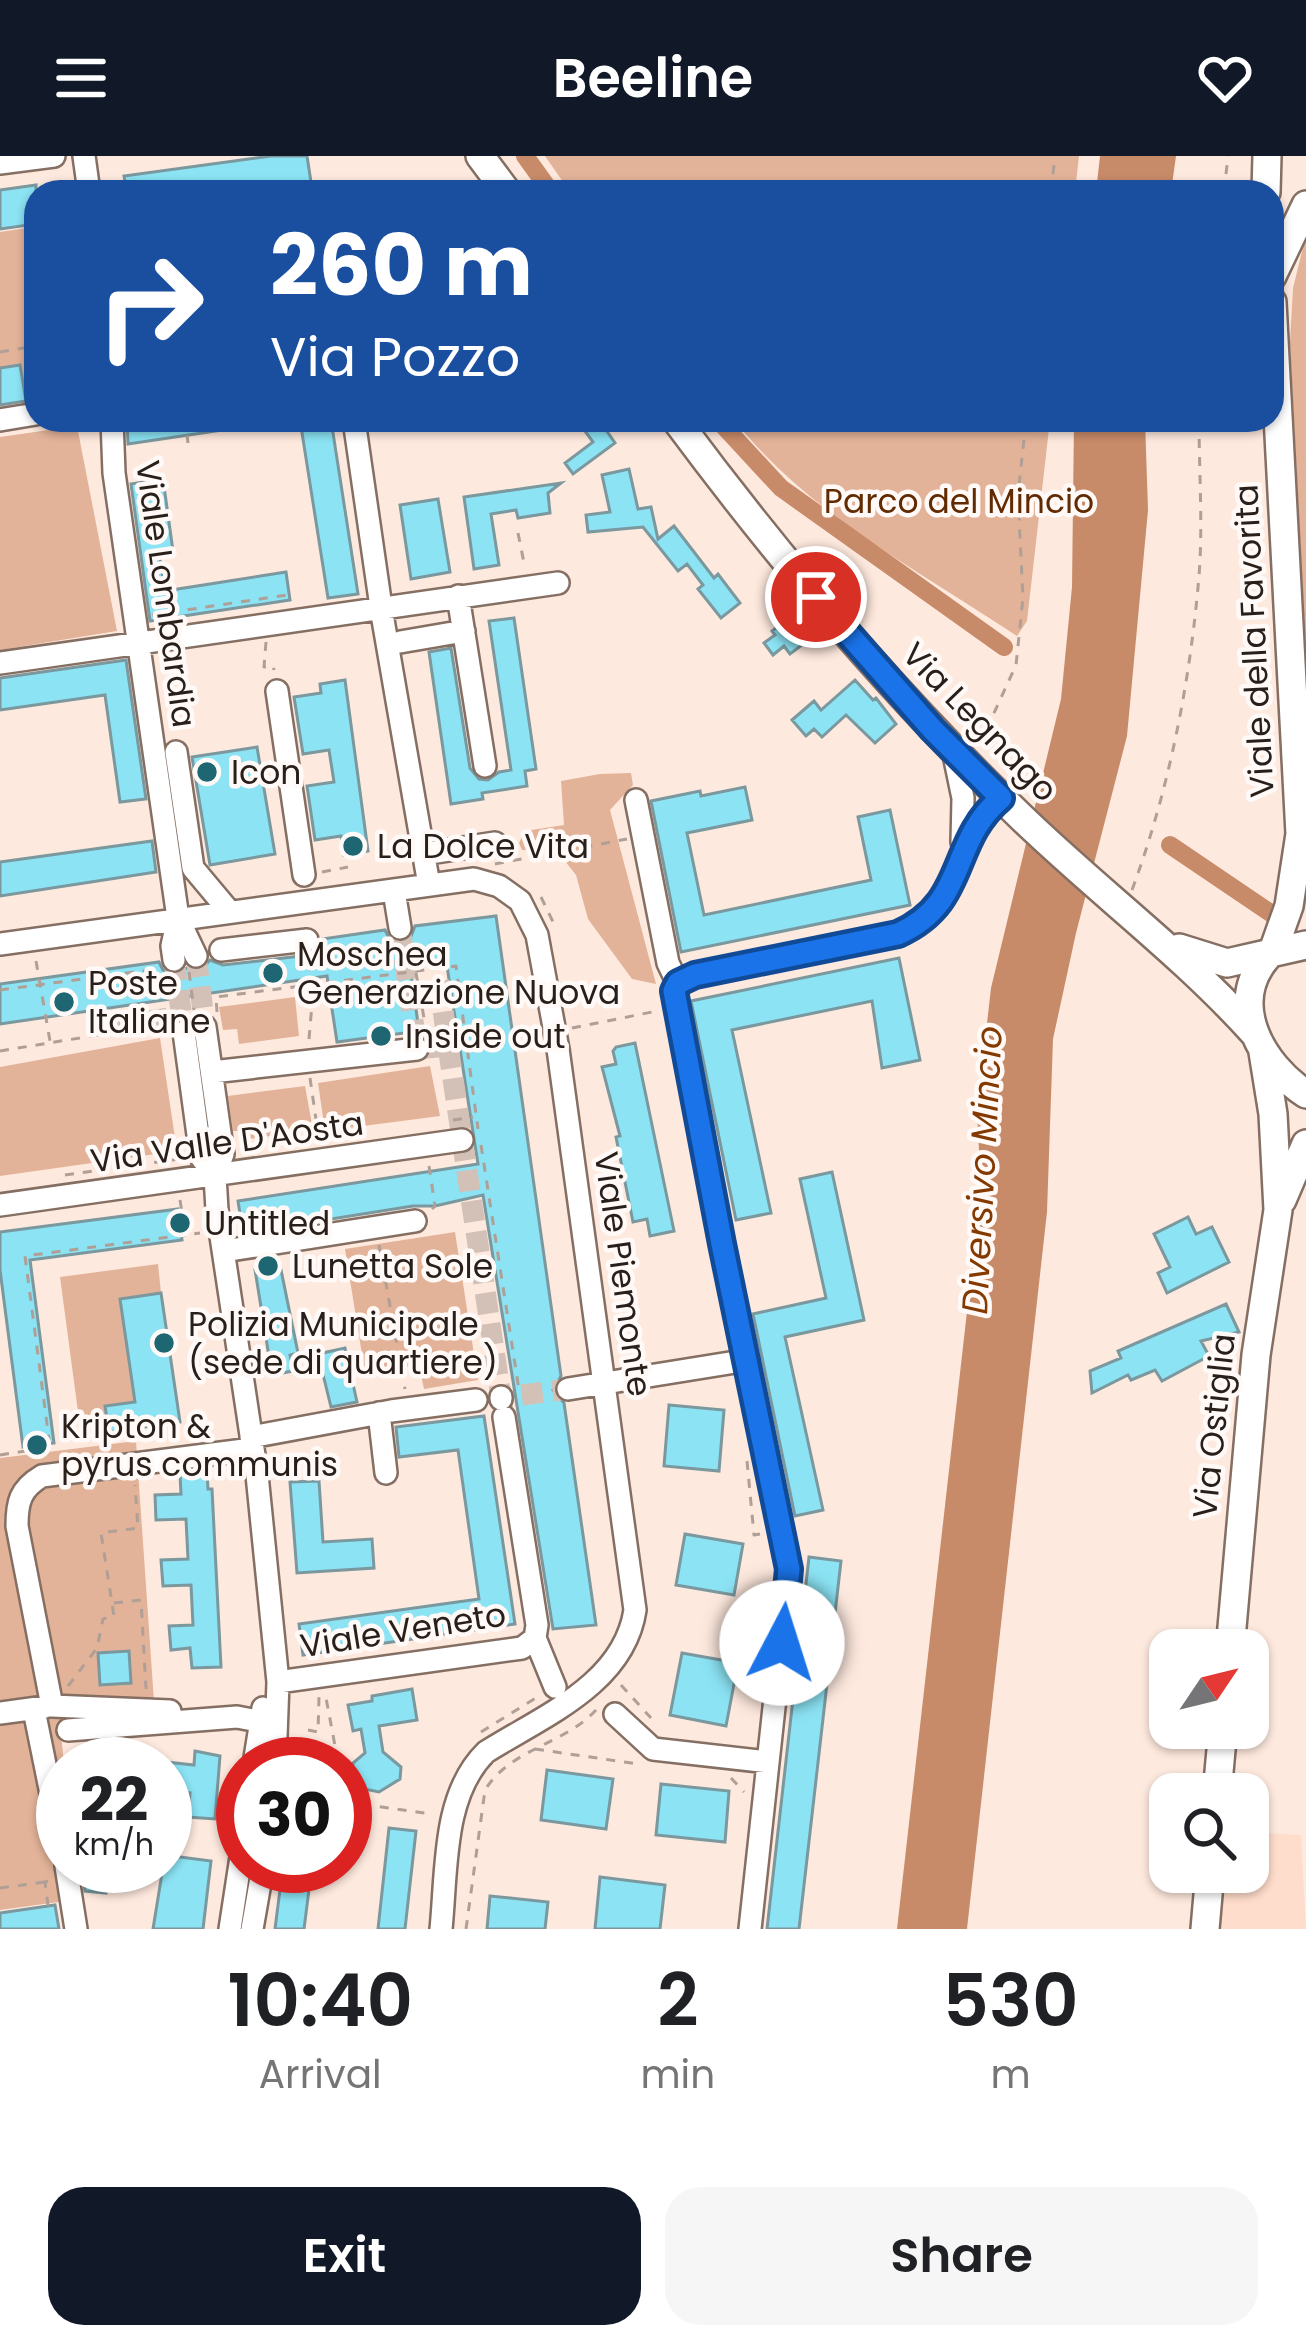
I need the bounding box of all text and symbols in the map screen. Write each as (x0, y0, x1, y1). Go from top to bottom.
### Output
text: Beeline (553, 40, 753, 116)
icon: menu (48, 45, 114, 111)
icon: heart (1192, 45, 1258, 111)
text: 260 m (270, 207, 533, 324)
icon: right (72, 228, 228, 384)
text: Via Pozzo (270, 319, 520, 395)
street label: Viale Lombardia (124, 457, 208, 731)
park label: Parco del Mincio (824, 478, 1094, 525)
street label: Viale della Favorita (1222, 483, 1286, 799)
pin (765, 546, 867, 648)
icon: arrive (783, 564, 849, 630)
street label: Via Legnago (892, 632, 1068, 812)
place label: Icon (231, 749, 301, 796)
marker: Icon (194, 759, 220, 785)
place label: La Dolce Vita (377, 823, 589, 870)
marker: La Dolce Vita (340, 833, 366, 859)
place label: Moschea Generazione Nuova (297, 931, 620, 1016)
place label: Poste Italiane (88, 960, 211, 1045)
marker: Moschea Generazione Nuova (260, 960, 286, 986)
marker: Poste Italiane (51, 989, 77, 1015)
place label: Inside out (405, 1013, 565, 1060)
marker: Inside out (368, 1023, 394, 1049)
water label: Diversivo Mincio (949, 1025, 1015, 1315)
street label: Via Valle D'Aosta (87, 1100, 367, 1184)
street label: Viale Piemonte (583, 1149, 663, 1399)
place label: Untitled (204, 1200, 330, 1247)
marker: Untitled (167, 1210, 193, 1236)
place label: Lunetta Sole (292, 1243, 493, 1290)
marker: Lunetta Sole (255, 1253, 281, 1279)
place label: Polizia Municipale (sede di quartiere) (188, 1301, 498, 1386)
marker: Polizia Municipale (sede di quartiere) (151, 1330, 177, 1356)
street label: Via Ostiglia (1181, 1331, 1247, 1521)
place label: Kripton & pyrus communis (61, 1403, 338, 1488)
marker: Kripton & pyrus communis (24, 1432, 50, 1458)
position arrow (719, 1580, 845, 1706)
street label: Viale Veneto (297, 1591, 509, 1669)
north arrow (1149, 1629, 1269, 1749)
map controls (1149, 1629, 1269, 1893)
speed limit sign: 30 (216, 1737, 372, 1893)
text: 22 (80, 1758, 148, 1842)
button: search (1149, 1773, 1269, 1893)
text: km/h (74, 1823, 154, 1866)
text: 10:40 (227, 1950, 413, 2051)
text: 2 (657, 1950, 698, 2051)
text: 530 (943, 1950, 1079, 2051)
text: Arrival (259, 2047, 382, 2102)
text: min (640, 2047, 715, 2102)
text: m (991, 2047, 1031, 2102)
button: Exit (48, 2187, 641, 2325)
button: Share (665, 2187, 1258, 2325)

